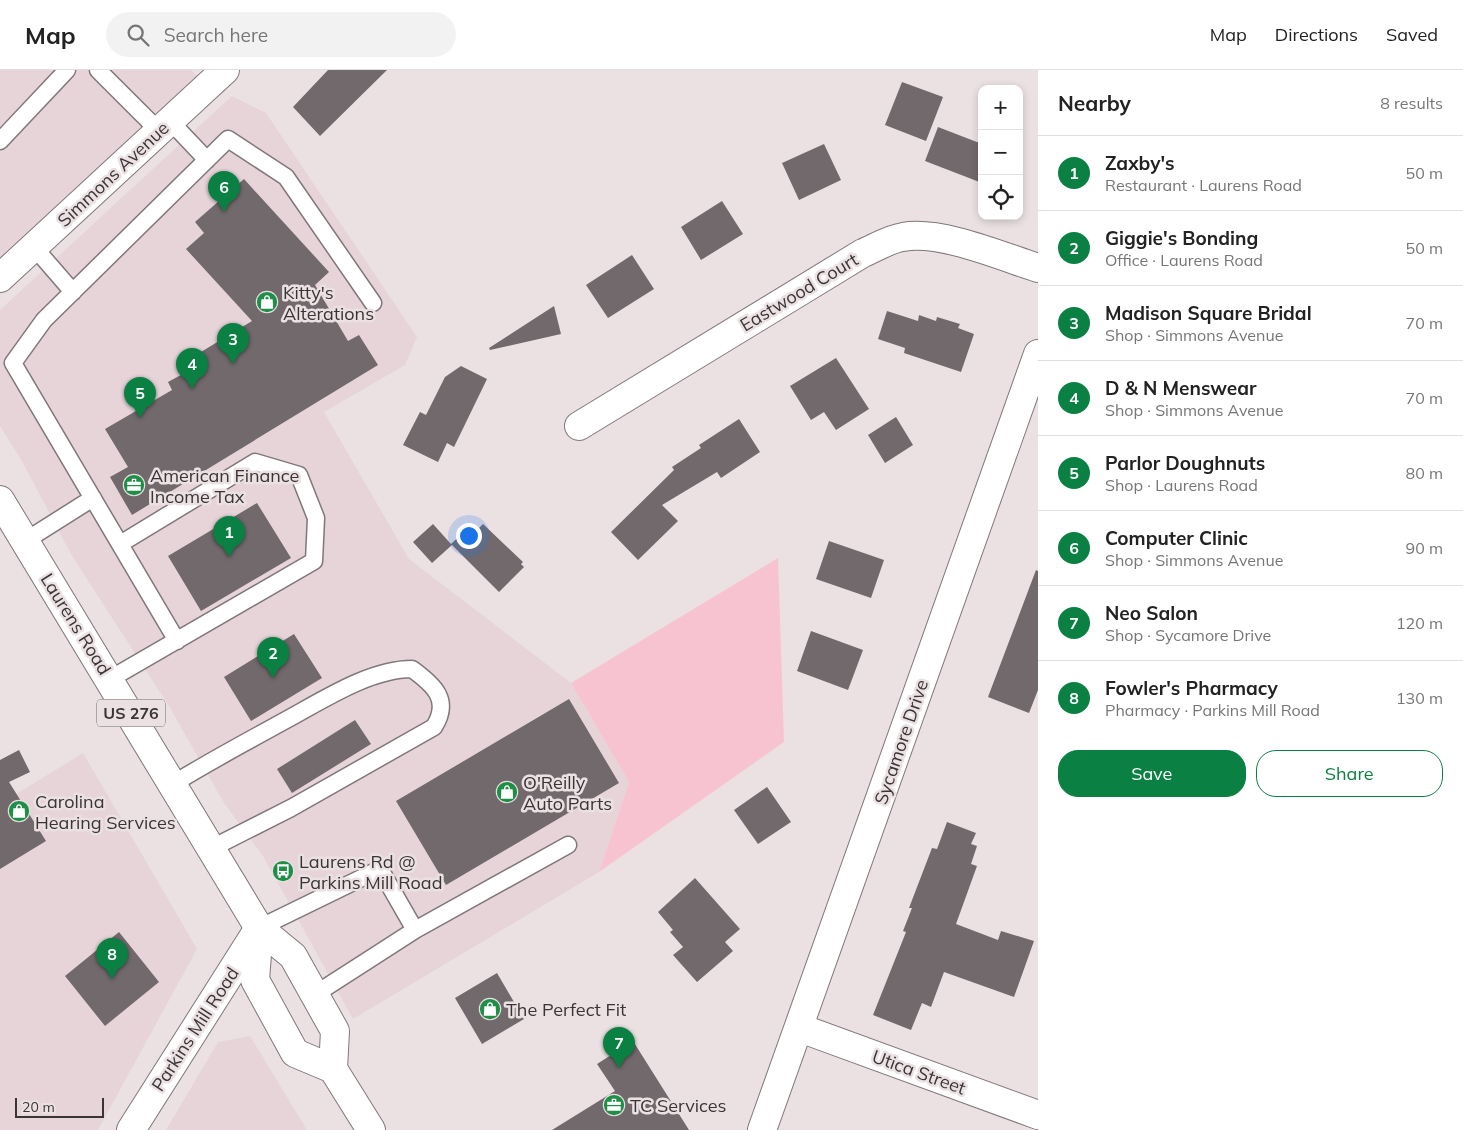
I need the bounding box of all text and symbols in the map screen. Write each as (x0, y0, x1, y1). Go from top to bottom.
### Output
search box (106, 12, 456, 57)
text: Map (25, 20, 76, 50)
icon: search (124, 21, 152, 49)
text: Search here (164, 23, 268, 47)
text: Map (1210, 23, 1247, 46)
text: Directions (1275, 23, 1358, 46)
text: Saved (1386, 23, 1438, 46)
map controls (978, 85, 1023, 220)
button: + (978, 85, 1023, 130)
text: Nearby (1058, 90, 1131, 116)
text: 8 results (1380, 93, 1443, 113)
street label: Simmons Avenue (52, 116, 174, 232)
button: − (978, 130, 1023, 175)
text: Zaxby's (1105, 151, 1175, 175)
text: 1 (1069, 163, 1079, 183)
text: 50 m (1406, 163, 1443, 183)
pin: 6 (208, 171, 240, 212)
button: locate (978, 175, 1023, 220)
text: Restaurant · Laurens Road (1105, 175, 1302, 195)
text: Giggie's Bonding (1105, 226, 1258, 250)
text: 2 (1069, 238, 1079, 258)
text: 50 m (1406, 238, 1443, 258)
street label: Eastwood Court (736, 248, 862, 336)
text: Office · Laurens Road (1105, 250, 1263, 270)
place label: Kitty's Alterations (283, 281, 374, 325)
shop icon: Kitty's Alterations (255, 290, 279, 314)
text: Madison Square Bridal (1105, 301, 1312, 325)
text: 3 (1069, 313, 1079, 333)
text: 70 m (1406, 313, 1443, 333)
pin: 3 (217, 323, 249, 364)
text: Shop · Simmons Avenue (1105, 325, 1283, 345)
pin: 4 (176, 348, 208, 389)
text: D & N Menswear (1105, 376, 1257, 400)
pin: 5 (124, 377, 156, 418)
text: 4 (1069, 388, 1079, 408)
text: 70 m (1406, 388, 1443, 408)
text: Shop · Simmons Avenue (1105, 400, 1283, 420)
text: Parlor Doughnuts (1105, 451, 1265, 475)
text: 5 (1069, 463, 1079, 483)
text: 80 m (1406, 463, 1443, 483)
place label: American Finance Income Tax (150, 464, 299, 508)
office icon: American Finance Income Tax (122, 473, 146, 497)
text: Shop · Laurens Road (1105, 475, 1258, 495)
pin: 1 (213, 516, 245, 557)
your location (456, 523, 482, 549)
text: Computer Clinic (1105, 526, 1248, 550)
text: 6 (1069, 538, 1079, 558)
text: 90 m (1406, 538, 1443, 558)
text: Shop · Simmons Avenue (1105, 550, 1283, 570)
street label: Laurens Road (36, 569, 116, 679)
text: Neo Salon (1105, 601, 1198, 625)
text: 7 (1069, 613, 1079, 633)
text: 120 m (1396, 613, 1443, 633)
text: Shop · Sycamore Drive (1105, 625, 1271, 645)
pin: 2 (257, 637, 289, 678)
street label: Sycamore Drive (869, 676, 933, 808)
text: Fowler's Pharmacy (1105, 676, 1278, 700)
text: 8 (1069, 688, 1079, 708)
text: 130 m (1396, 688, 1443, 708)
road number: US 276 (97, 700, 165, 726)
text: Pharmacy · Parkins Mill Road (1105, 700, 1320, 720)
button: Save (1058, 750, 1246, 797)
button: Share (1256, 750, 1443, 797)
place label: O'Reilly Auto Parts (523, 771, 612, 815)
shop icon: O'Reilly Auto Parts (495, 780, 519, 804)
place label: Carolina Hearing Services (35, 790, 176, 834)
shop icon: Carolina Hearing Services (7, 799, 31, 823)
place label: Laurens Rd @ Parkins Mill Road (299, 850, 442, 894)
bus stop icon: Laurens Rd @ Parkins Mill Road (271, 859, 295, 883)
pin: 8 (96, 938, 128, 979)
street label: Parkins Mill Road (146, 963, 244, 1095)
shop icon: The Perfect Fit (478, 997, 502, 1021)
place label: The Perfect Fit (506, 998, 626, 1021)
pin: 7 (603, 1027, 635, 1068)
street label: Utica Street (869, 1044, 969, 1100)
office icon: TC Services (602, 1093, 626, 1117)
place label: TC Services (630, 1094, 727, 1117)
scale bar (15, 1095, 104, 1118)
text: 20 m (22, 1098, 55, 1116)

